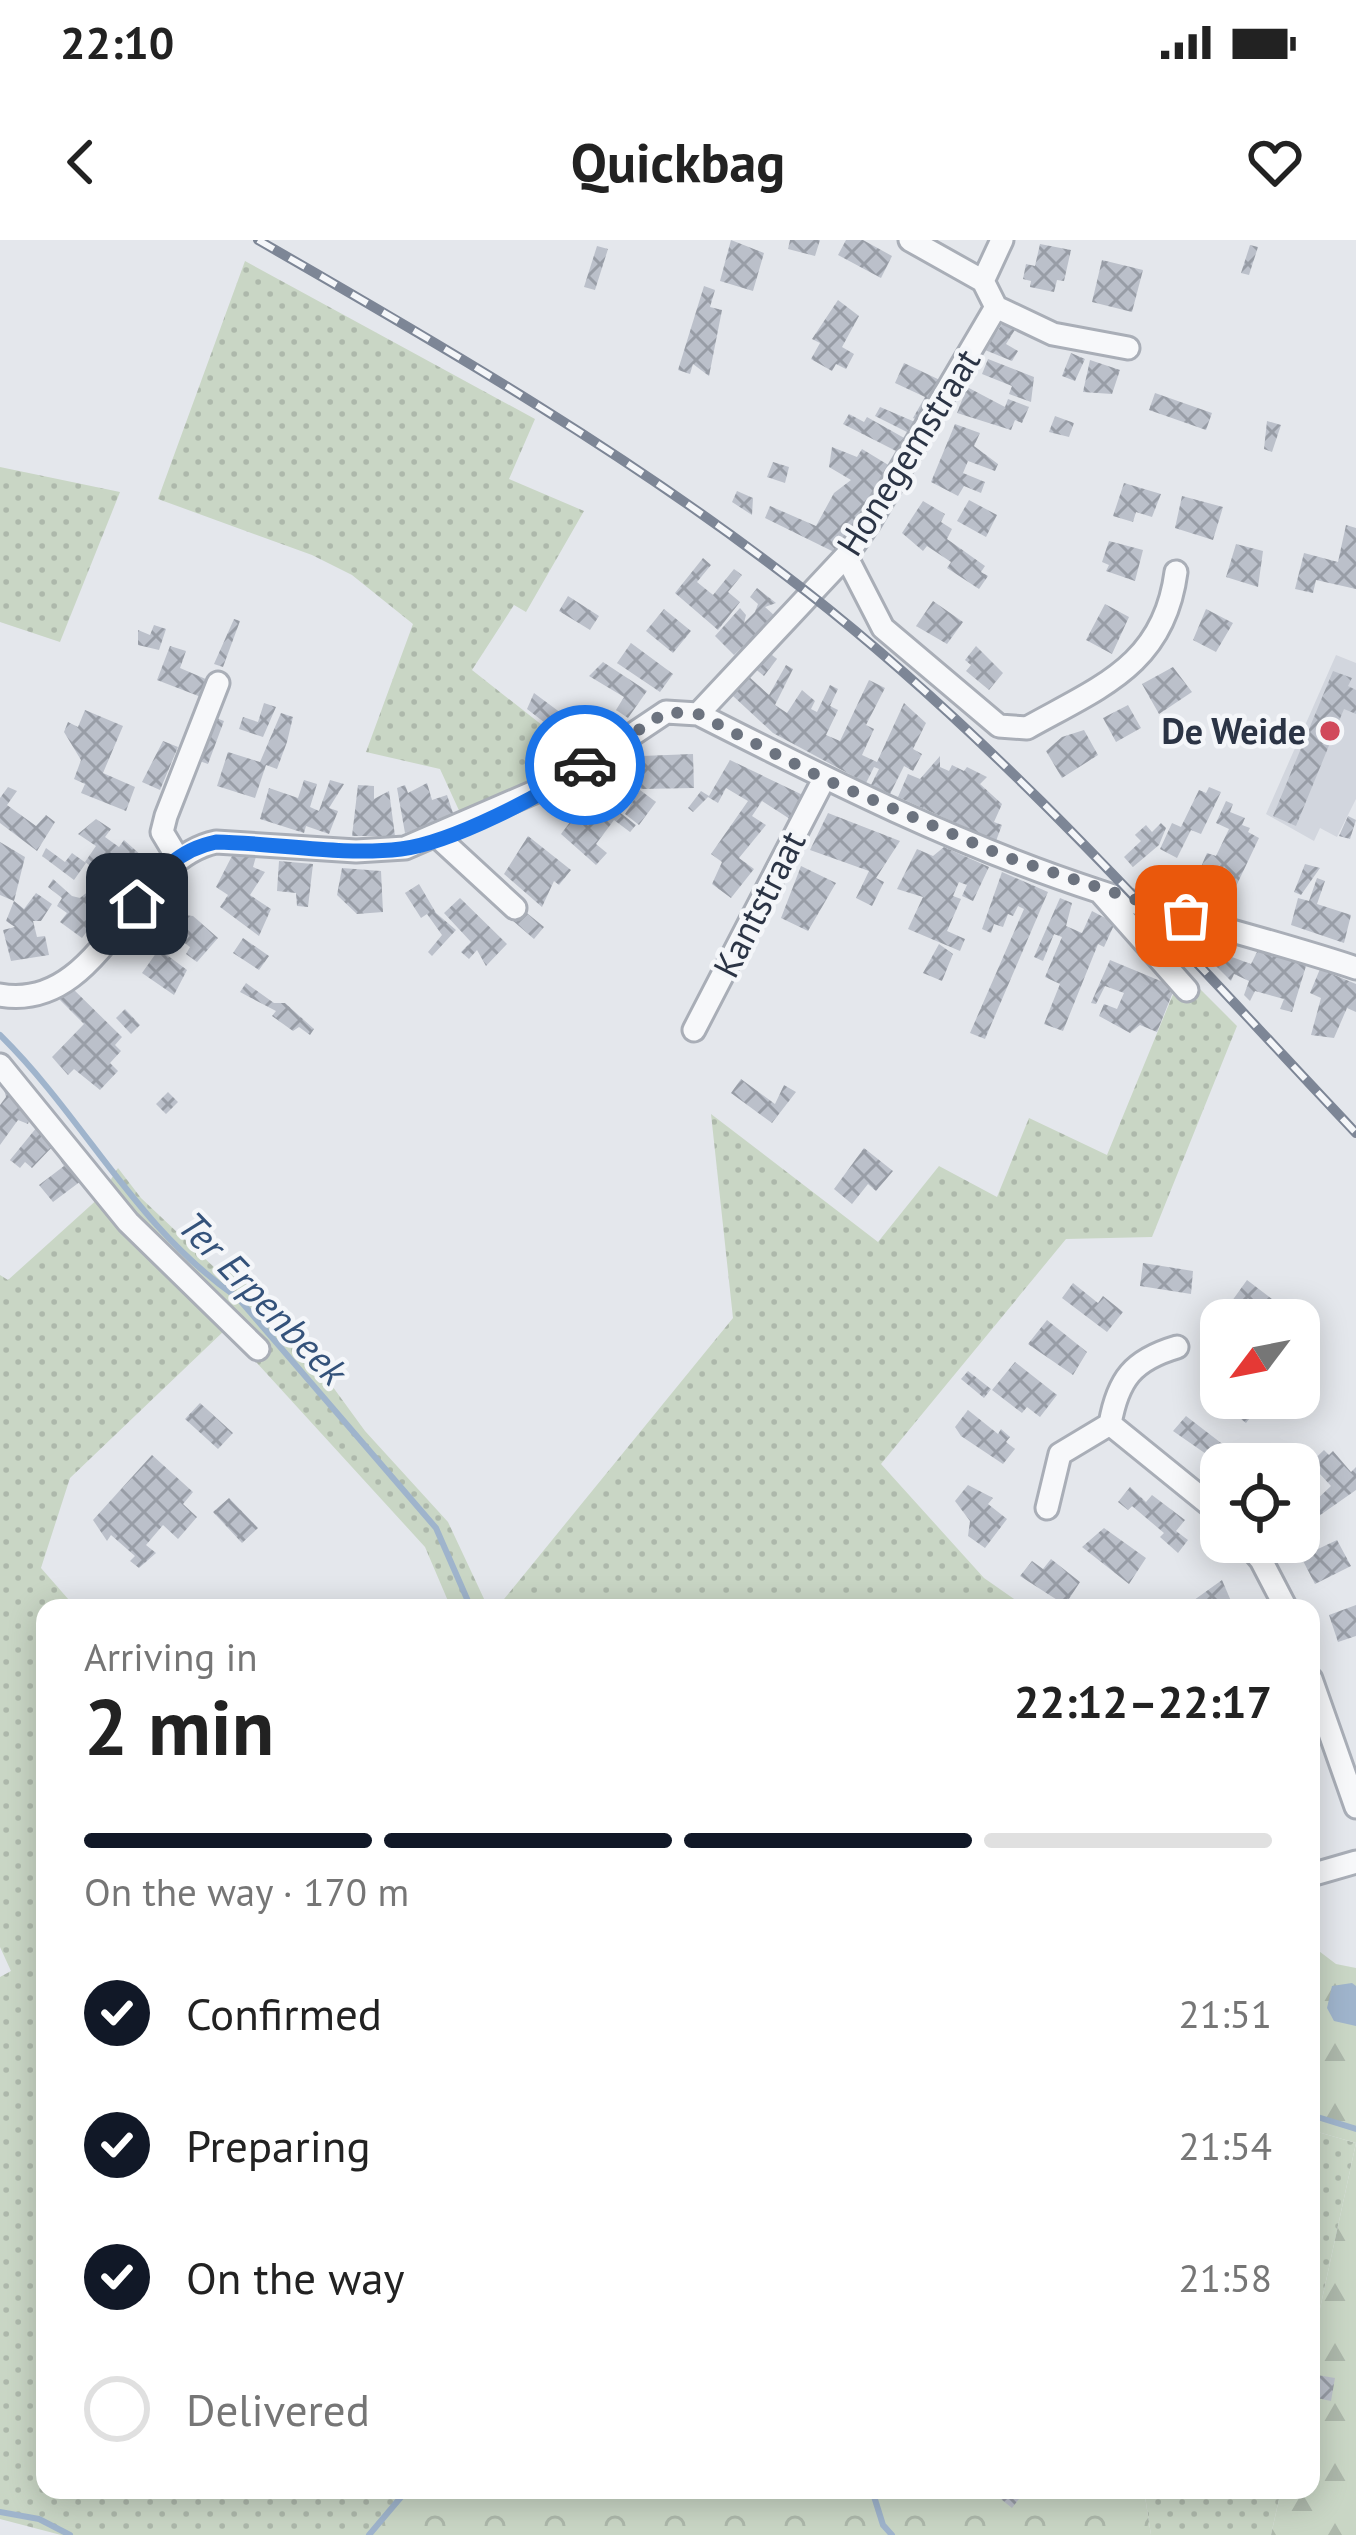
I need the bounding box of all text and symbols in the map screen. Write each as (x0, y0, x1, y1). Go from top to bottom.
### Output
text: 22:10 (60, 13, 174, 71)
text: Quickbag (571, 127, 785, 197)
icon: back (48, 129, 114, 195)
icon: heart (1242, 129, 1308, 195)
street label: Honegemstraat (825, 339, 990, 564)
courier (525, 705, 645, 825)
place label: De Weide (1161, 707, 1306, 754)
marker: De Weide (1317, 718, 1343, 744)
icon: car (552, 732, 618, 798)
street label: Kantstraat (702, 823, 815, 985)
pin (86, 853, 188, 955)
pin (1135, 865, 1237, 967)
icon: home (104, 871, 170, 937)
icon: bag (1153, 883, 1219, 949)
water label: Ter Erpenbeek (168, 1200, 360, 1396)
north arrow (1200, 1299, 1320, 1419)
map controls (1200, 1299, 1320, 1563)
button: locate (1200, 1443, 1320, 1563)
text: Arriving in (84, 1631, 258, 1682)
text: 22:12–22:17 (1014, 1672, 1272, 1730)
text: 2 min (84, 1676, 274, 1777)
text: On the way · 170 m (84, 1866, 409, 1917)
icon: check (84, 1980, 150, 2046)
text: Confirmed (186, 1984, 382, 2042)
text: 21:51 (1178, 1988, 1272, 2039)
icon: check (84, 2112, 150, 2178)
text: Preparing (186, 2116, 371, 2174)
text: 21:54 (1178, 2120, 1272, 2171)
icon: check (84, 2244, 150, 2310)
text: On the way (186, 2248, 405, 2306)
text: 21:58 (1178, 2252, 1272, 2303)
text: Delivered (186, 2380, 370, 2438)

